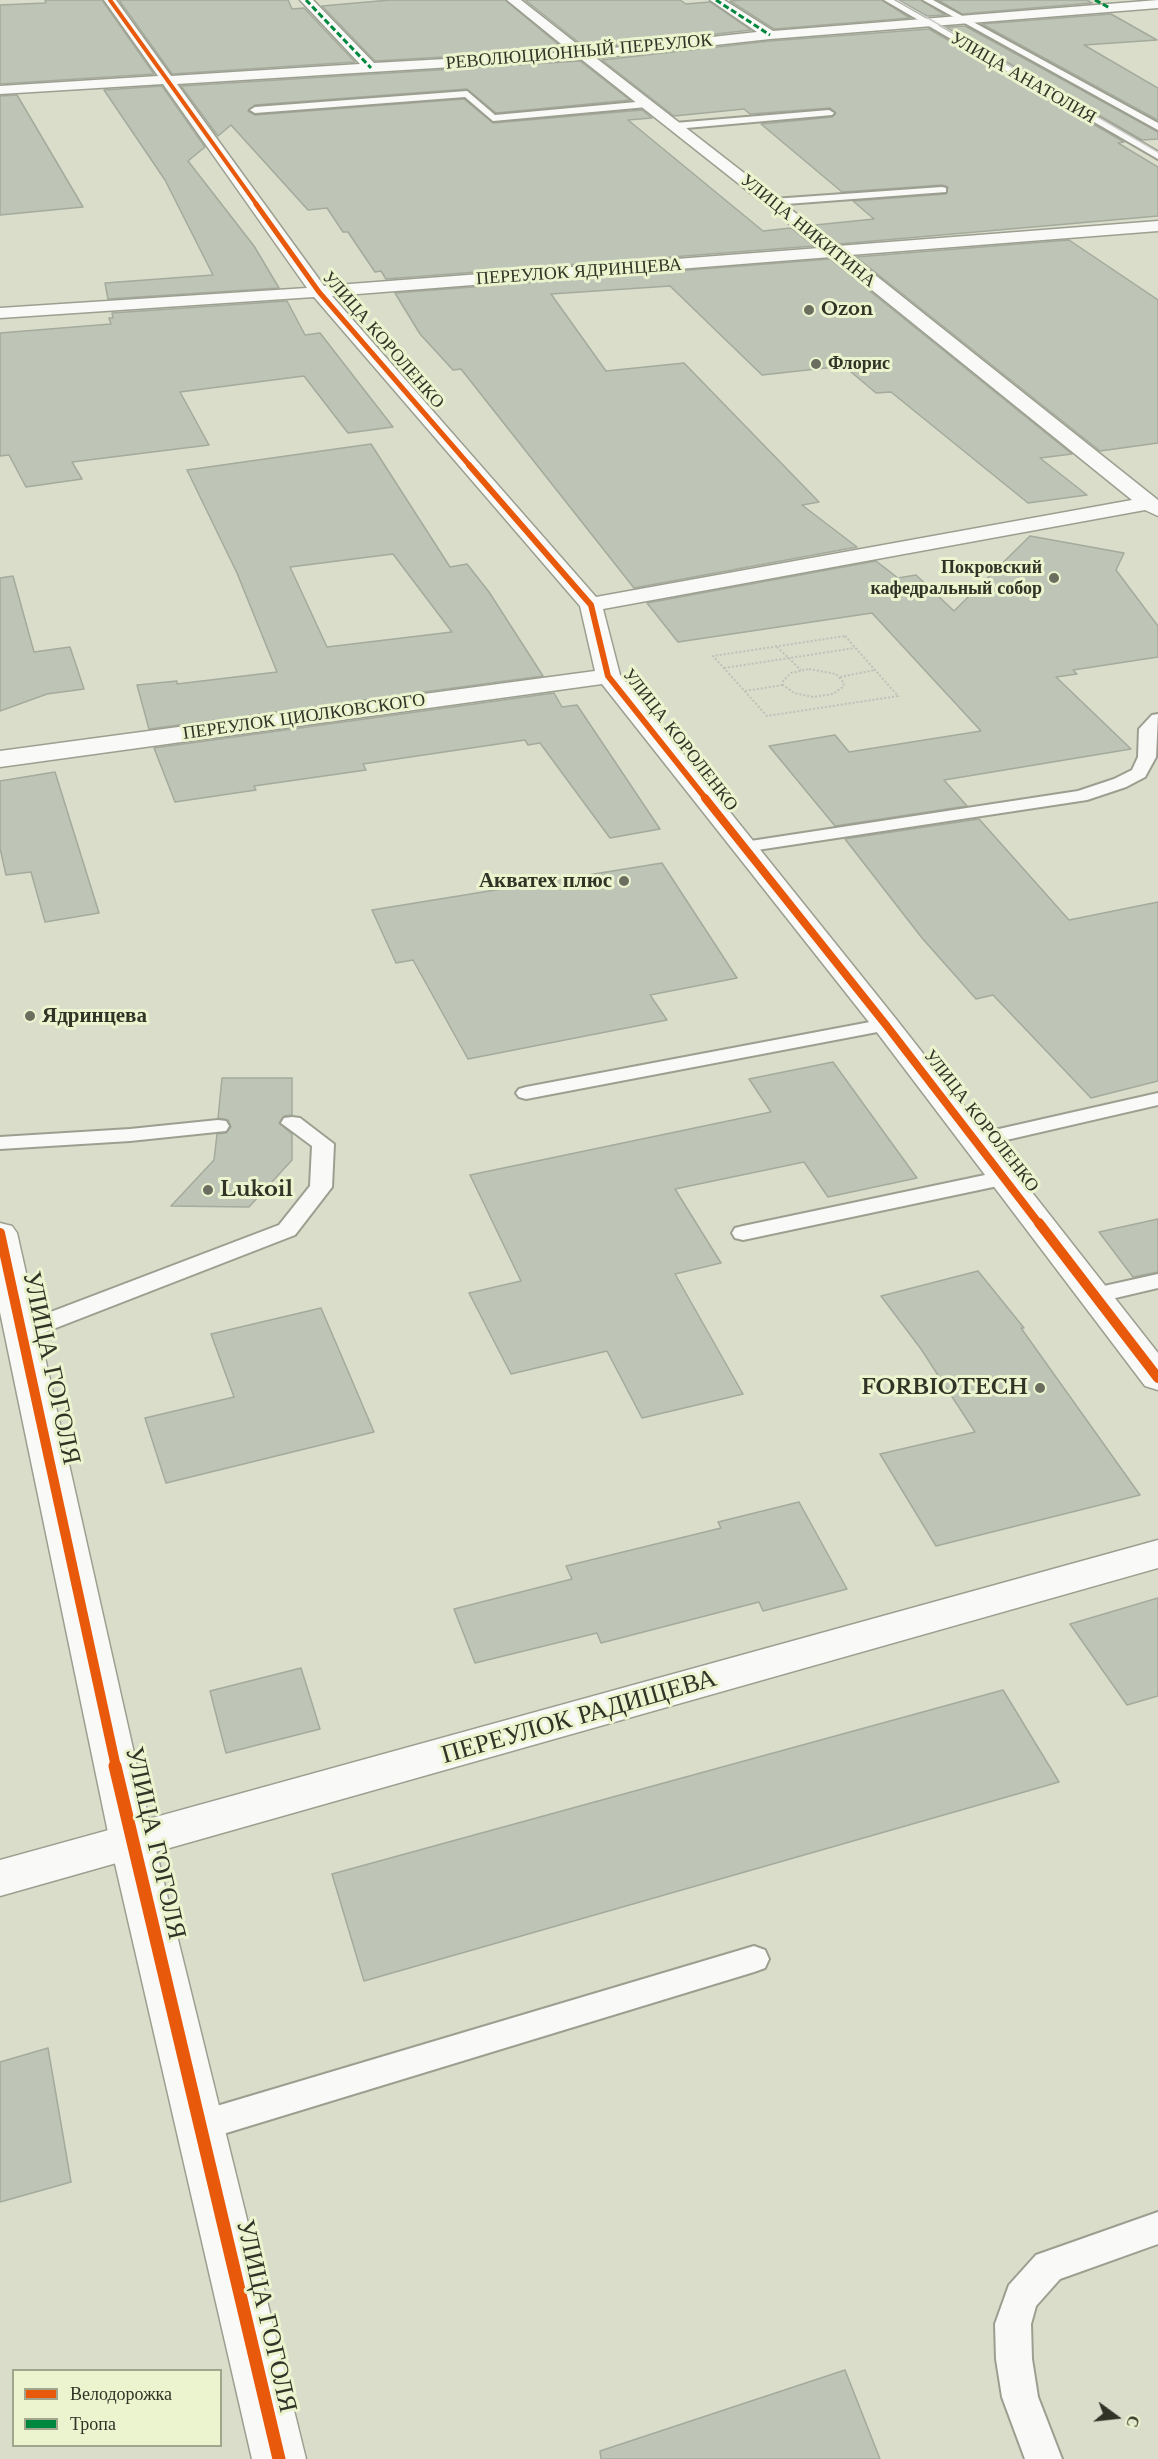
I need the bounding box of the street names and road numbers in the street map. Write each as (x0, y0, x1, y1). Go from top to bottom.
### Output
street label: УЛИЦА АНАТОЛИЯ (946, 28, 1100, 128)
street label: РЕВОЛЮЦИОННЫЙ ПЕРЕУЛОК (445, 30, 713, 74)
street label: УЛИЦА НИКИТИНА (736, 170, 880, 292)
street label: ПЕРЕУЛОК ЯДРИНЦЕВА (475, 254, 683, 290)
street label: УЛИЦА КОРОЛЕНКО (318, 267, 448, 413)
street label: УЛИЦА КОРОЛЕНКО (618, 665, 742, 815)
street label: ПЕРЕУЛОК ЦИОЛКОВСКОГО (181, 689, 427, 745)
street label: УЛИЦА КОРОЛЕНКО (919, 1046, 1043, 1196)
street label: УЛИЦА ГОГОЛЯ (15, 1268, 87, 1468)
street label: ПЕРЕУЛОК РАДИЩЕВА (438, 1663, 720, 1771)
street label: УЛИЦА ГОГОЛЯ (118, 1744, 192, 1942)
street label: УЛИЦА ГОГОЛЯ (229, 2217, 303, 2415)

